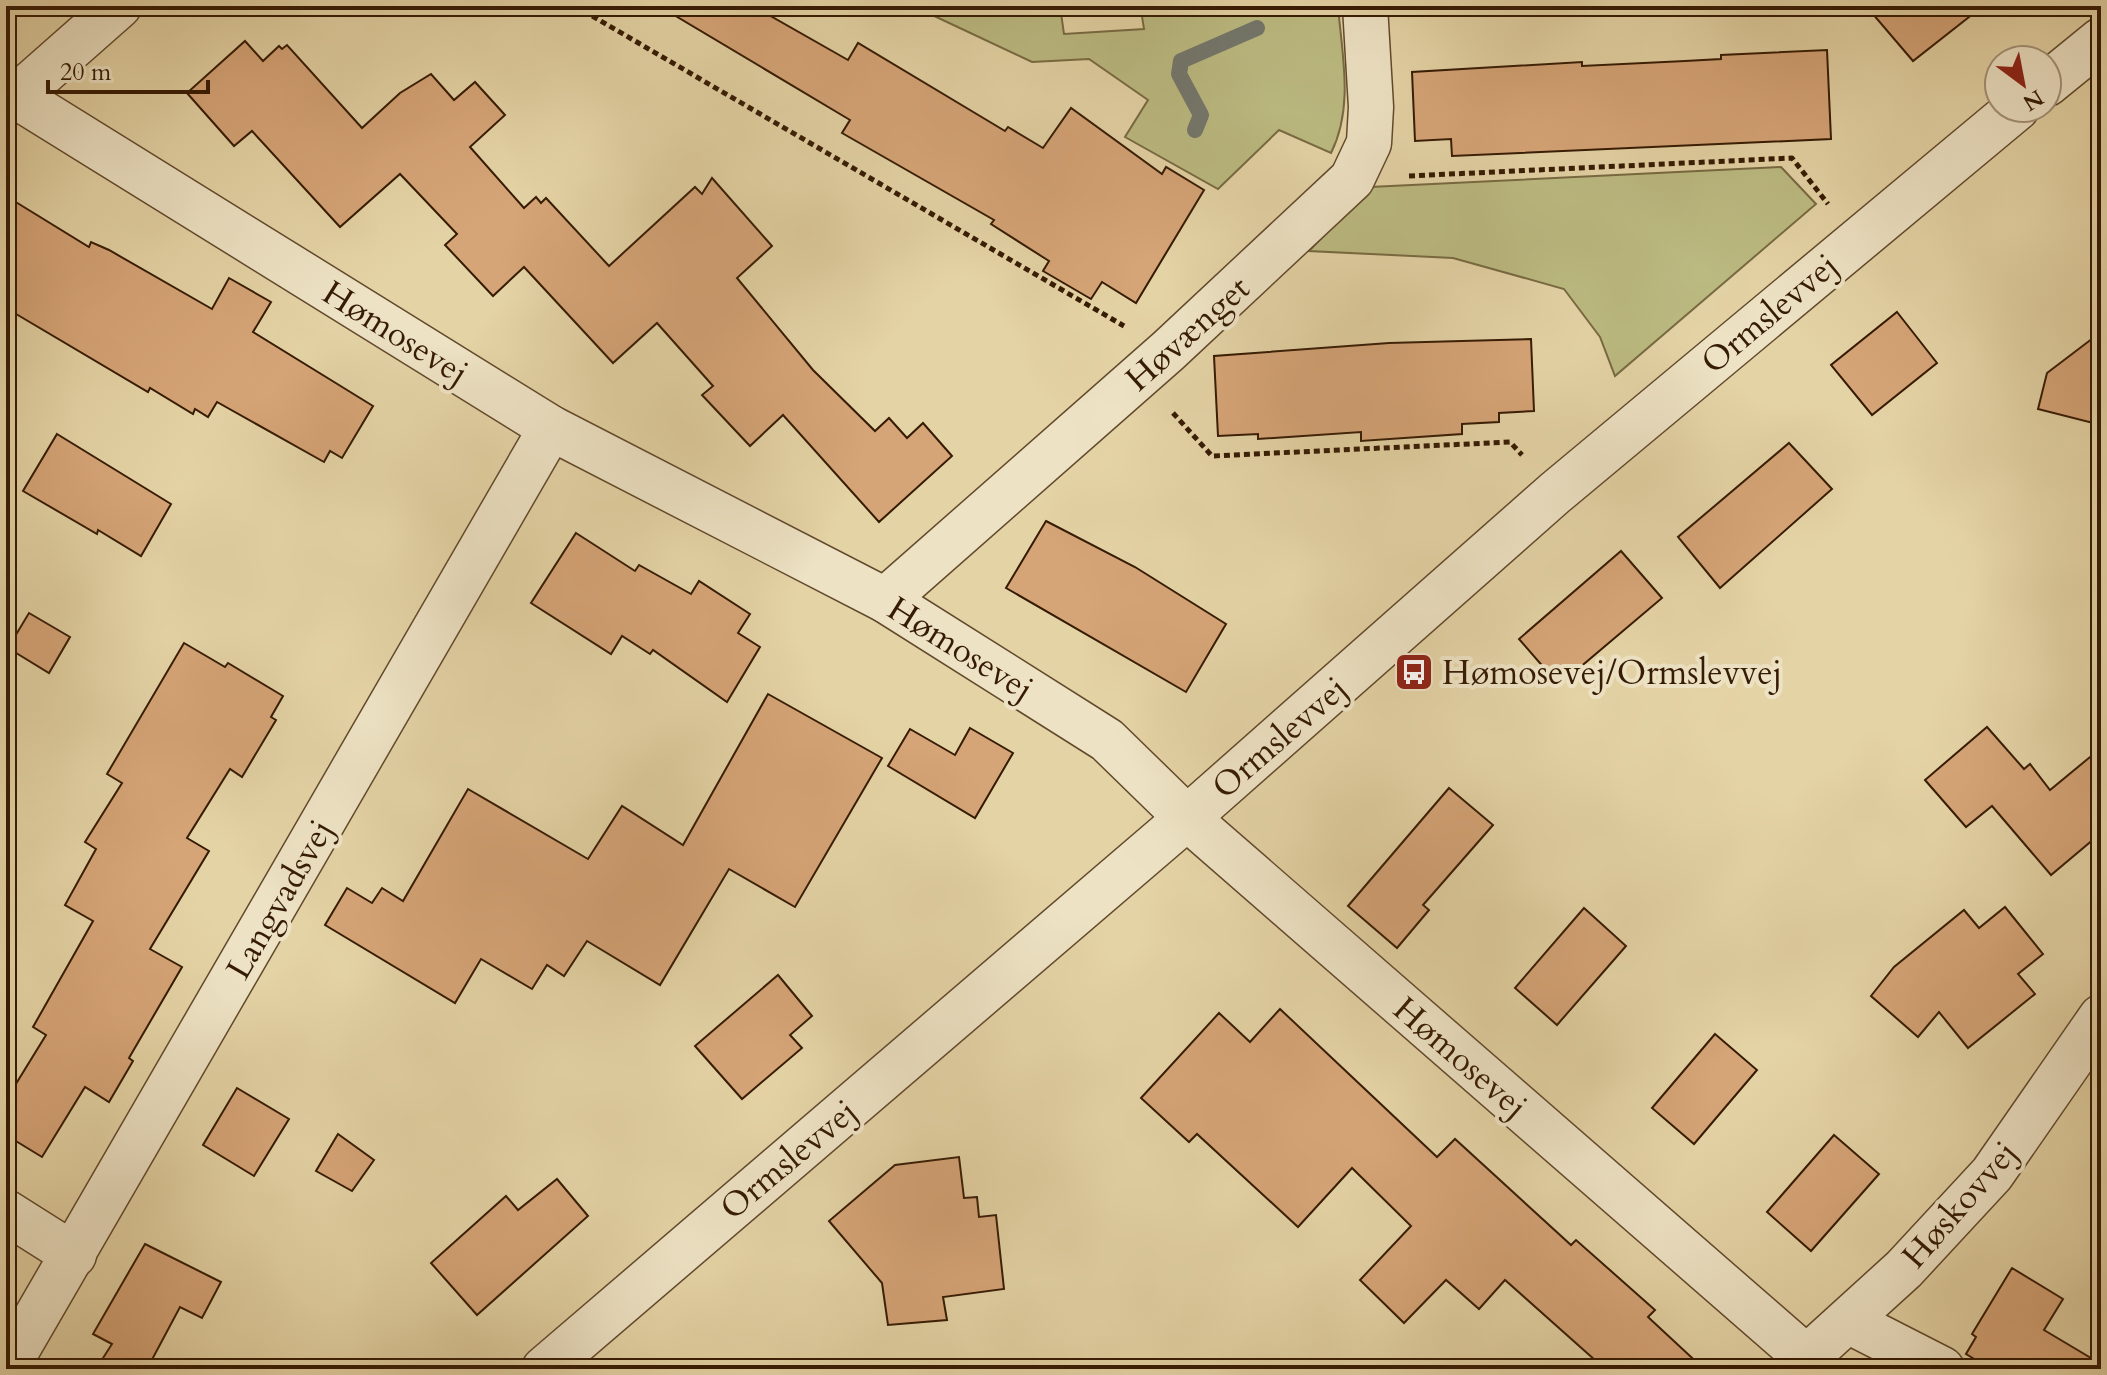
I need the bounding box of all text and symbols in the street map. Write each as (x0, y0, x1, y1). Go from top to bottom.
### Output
scale bar (48, 44, 208, 94)
north arrow (1983, 44, 2063, 124)
text: 20 m (60, 56, 112, 89)
text: N (2017, 82, 2049, 118)
street label: Ormslevvej (1691, 243, 1848, 385)
street label: Høvænget (1116, 266, 1260, 402)
street label: Hømosevej (314, 270, 477, 396)
street label: Hømosevej (879, 586, 1042, 712)
place label: Hømosevej/Ormslevvej (1442, 650, 1782, 696)
bus stop icon: Hømosevej/Ormslevvej (1393, 651, 1435, 693)
street label: Ormslevvej (1202, 666, 1357, 809)
street label: Langvadsvej (216, 811, 344, 988)
street label: Hømosevej (1383, 987, 1537, 1129)
street label: Ormslevvej (710, 1089, 867, 1231)
street label: Høskovvej (1892, 1131, 2028, 1278)

